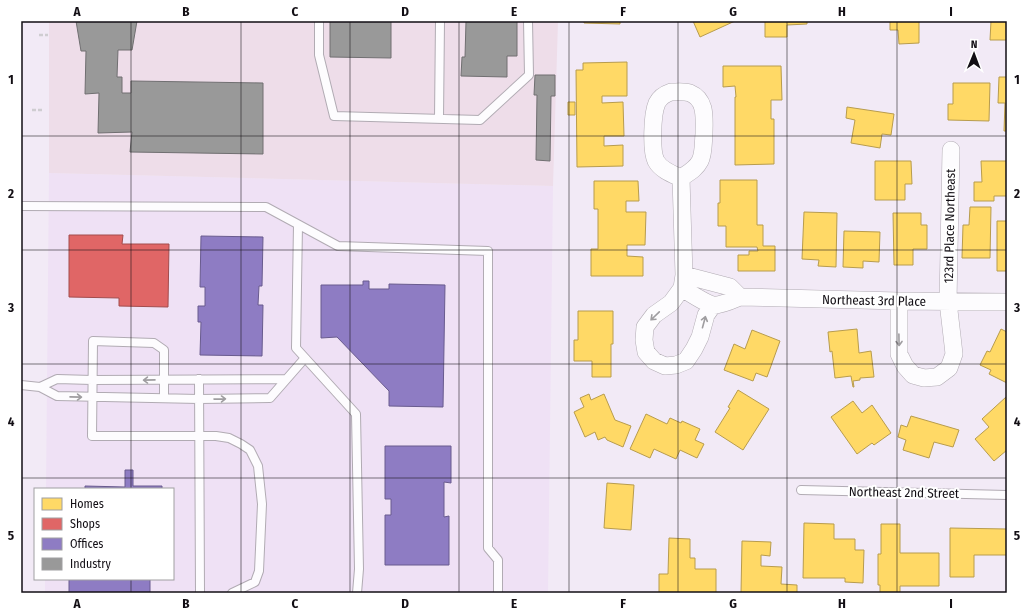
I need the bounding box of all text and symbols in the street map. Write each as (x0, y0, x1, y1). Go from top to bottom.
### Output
text: A (72, 4, 81, 19)
text: B (182, 4, 190, 19)
text: C (292, 4, 299, 19)
text: D (401, 4, 409, 19)
text: E (511, 4, 517, 19)
text: F (620, 4, 626, 19)
text: G (729, 4, 737, 19)
text: H (838, 4, 846, 19)
text: I (949, 4, 953, 19)
north arrow (954, 34, 994, 74)
text: N (971, 38, 978, 51)
text: 1 (8, 72, 14, 87)
text: 1 (1014, 72, 1020, 87)
street label: 123rd Place Northeast (941, 168, 958, 284)
text: 2 (7, 186, 14, 201)
text: 2 (1013, 186, 1020, 201)
street label: Northeast 3rd Place (822, 292, 926, 309)
text: 3 (7, 300, 14, 315)
text: 3 (1013, 300, 1020, 315)
one-way arrow (650, 311, 660, 320)
one-way arrow (701, 315, 708, 328)
one-way arrow (895, 333, 903, 346)
one-way arrow (143, 376, 156, 383)
one-way arrow (69, 393, 82, 401)
one-way arrow (213, 395, 226, 402)
text: 4 (8, 414, 15, 429)
text: 4 (1014, 414, 1021, 429)
street label: Northeast 2nd Street (849, 484, 960, 501)
legend (34, 488, 174, 580)
text: Homes (70, 497, 104, 511)
text: Shops (70, 517, 100, 531)
text: 5 (8, 528, 14, 543)
text: 5 (1014, 528, 1020, 543)
text: Offices (70, 537, 103, 551)
text: Industry (70, 557, 111, 571)
text: A (72, 596, 81, 611)
text: B (182, 596, 190, 611)
text: C (292, 596, 299, 611)
text: D (401, 596, 409, 611)
text: E (511, 596, 517, 611)
text: F (620, 596, 626, 611)
text: G (729, 596, 737, 611)
text: H (838, 596, 846, 611)
text: I (949, 596, 953, 611)

